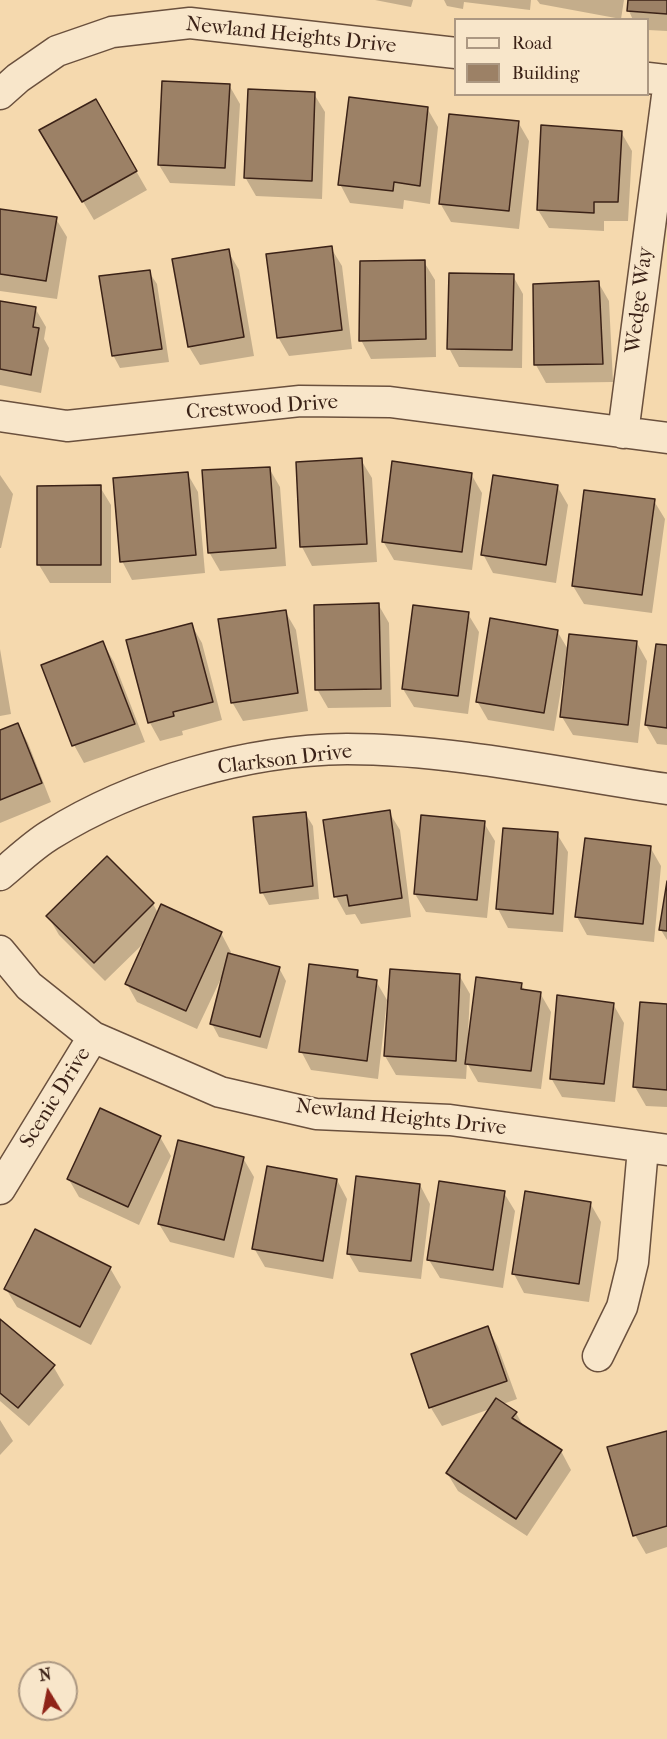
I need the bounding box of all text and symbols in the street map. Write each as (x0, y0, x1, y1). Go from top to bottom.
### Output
street label: Newland Heights Drive (184, 12, 398, 60)
legend (454, 18, 649, 96)
text: Road (512, 33, 552, 54)
text: Building (512, 63, 579, 84)
street label: Wedge Way (621, 245, 659, 355)
street label: Crestwood Drive (185, 390, 339, 426)
street label: Clarkson Drive (216, 739, 354, 781)
street label: Scenic Drive (15, 1043, 97, 1153)
street label: Newland Heights Drive (294, 1094, 508, 1142)
north arrow (18, 1661, 78, 1721)
text: N (37, 1664, 53, 1685)

